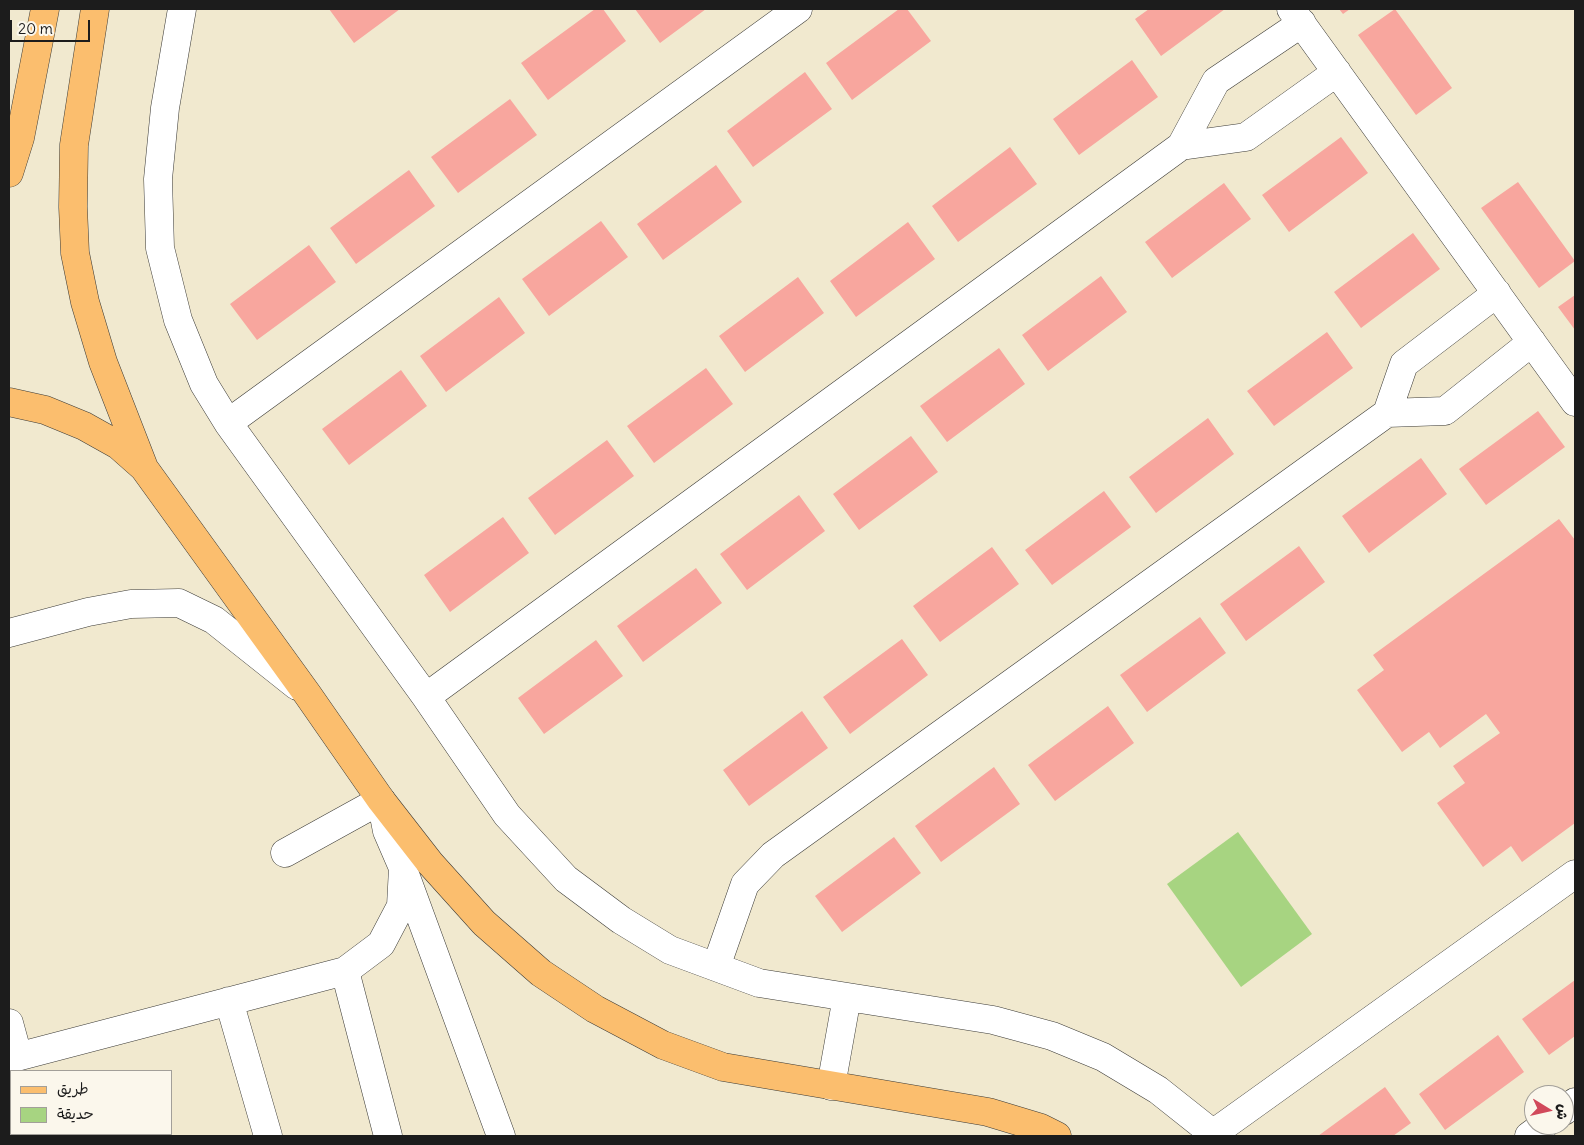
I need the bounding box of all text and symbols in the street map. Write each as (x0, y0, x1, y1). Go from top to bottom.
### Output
scale bar (12, 10, 92, 42)
text: 20 m (18, 19, 53, 38)
legend (10, 1070, 172, 1135)
text: طريق (57, 1079, 89, 1098)
north arrow (1524, 1085, 1574, 1135)
text: ش (1553, 1103, 1573, 1121)
text: حديقة (57, 1104, 94, 1123)

